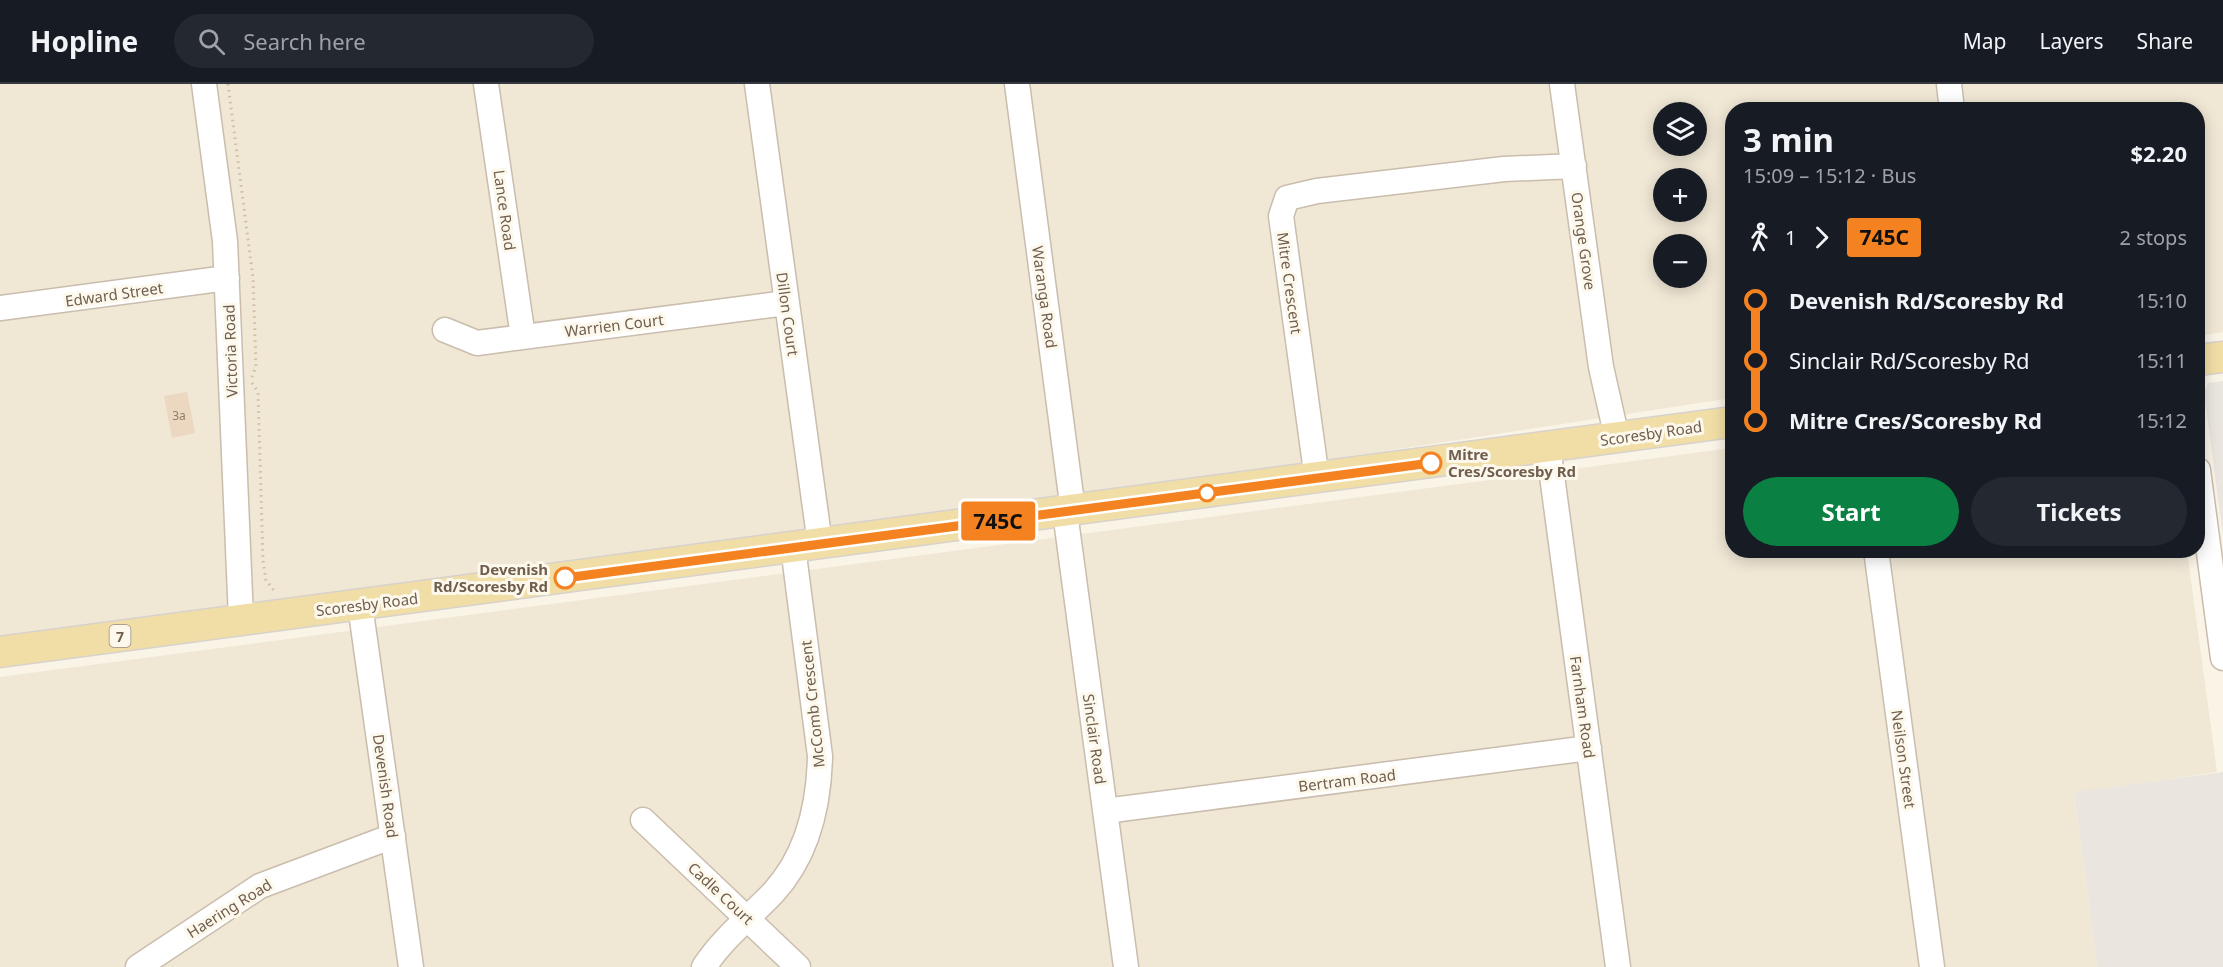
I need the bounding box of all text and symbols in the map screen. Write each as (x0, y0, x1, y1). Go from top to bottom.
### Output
search box (174, 14, 594, 68)
text: Hopline (30, 22, 138, 60)
icon: search (195, 25, 228, 58)
text: Search here (243, 26, 366, 56)
text: Map (1963, 27, 2007, 55)
text: Layers (2040, 27, 2104, 55)
text: Share (2137, 27, 2193, 55)
map controls (1653, 102, 1707, 288)
button: layers (1653, 102, 1707, 156)
text: 3 min (1743, 117, 1834, 162)
text: $2.20 (2130, 138, 2187, 168)
text: 15:09 – 15:12 · Bus (1743, 162, 1916, 189)
street label: Lance Road (489, 168, 521, 252)
button: + (1653, 168, 1707, 222)
street label: Orange Grove (1567, 191, 1601, 291)
icon: walk (1743, 221, 1776, 254)
icon: forward (1805, 221, 1838, 254)
text: 745C (1859, 223, 1909, 251)
text: 1 (1785, 224, 1796, 251)
text: 2 stops (2120, 224, 2187, 251)
street label: Mitre Crescent (1273, 231, 1307, 336)
button: − (1653, 234, 1707, 288)
street label: Waranga Road (1028, 244, 1062, 350)
street label: Dillon Court (772, 271, 804, 358)
street label: Edward Street (64, 277, 165, 311)
text: Devenish Rd/Scoresby Rd (1789, 285, 2064, 315)
text: 15:10 (2136, 287, 2187, 314)
street label: Victoria Road (218, 304, 242, 398)
street label: Warrien Court (563, 309, 665, 341)
text: Sinclair Rd/Scoresby Rd (1789, 345, 2030, 375)
text: 15:11 (2136, 347, 2187, 374)
text: Mitre Cres/Scoresby Rd (1789, 405, 2042, 435)
house number: 3a (172, 407, 186, 424)
text: 15:12 (2136, 407, 2187, 434)
street label: Scoresby Road (1599, 416, 1703, 450)
place label: Mitre Cres/Scoresby Rd (1448, 444, 1576, 481)
marker: Mitre Cres/Scoresby Rd (1420, 452, 1442, 474)
button: Start (1743, 477, 1959, 546)
button: Tickets (1971, 477, 2187, 546)
unlabelled marker (1198, 484, 1216, 502)
line badge: 745C (956, 502, 1040, 540)
text: 745C (973, 507, 1023, 535)
place label: Devenish Rd/Scoresby Rd (433, 559, 548, 596)
marker: Devenish Rd/Scoresby Rd (554, 567, 576, 589)
street label: Scoresby Road (315, 588, 419, 620)
road number: 7 (110, 625, 130, 647)
street label: McComb Crescent (795, 639, 829, 769)
street label: Farnham Road (1566, 654, 1600, 760)
street label: Sinclair Road (1079, 693, 1111, 785)
street label: Neilson Street (1887, 709, 1921, 810)
street label: Devenish Road (369, 733, 403, 839)
street label: Bertram Road (1297, 764, 1397, 796)
street label: Cadle Court (684, 857, 759, 929)
street label: Haering Road (183, 874, 275, 942)

